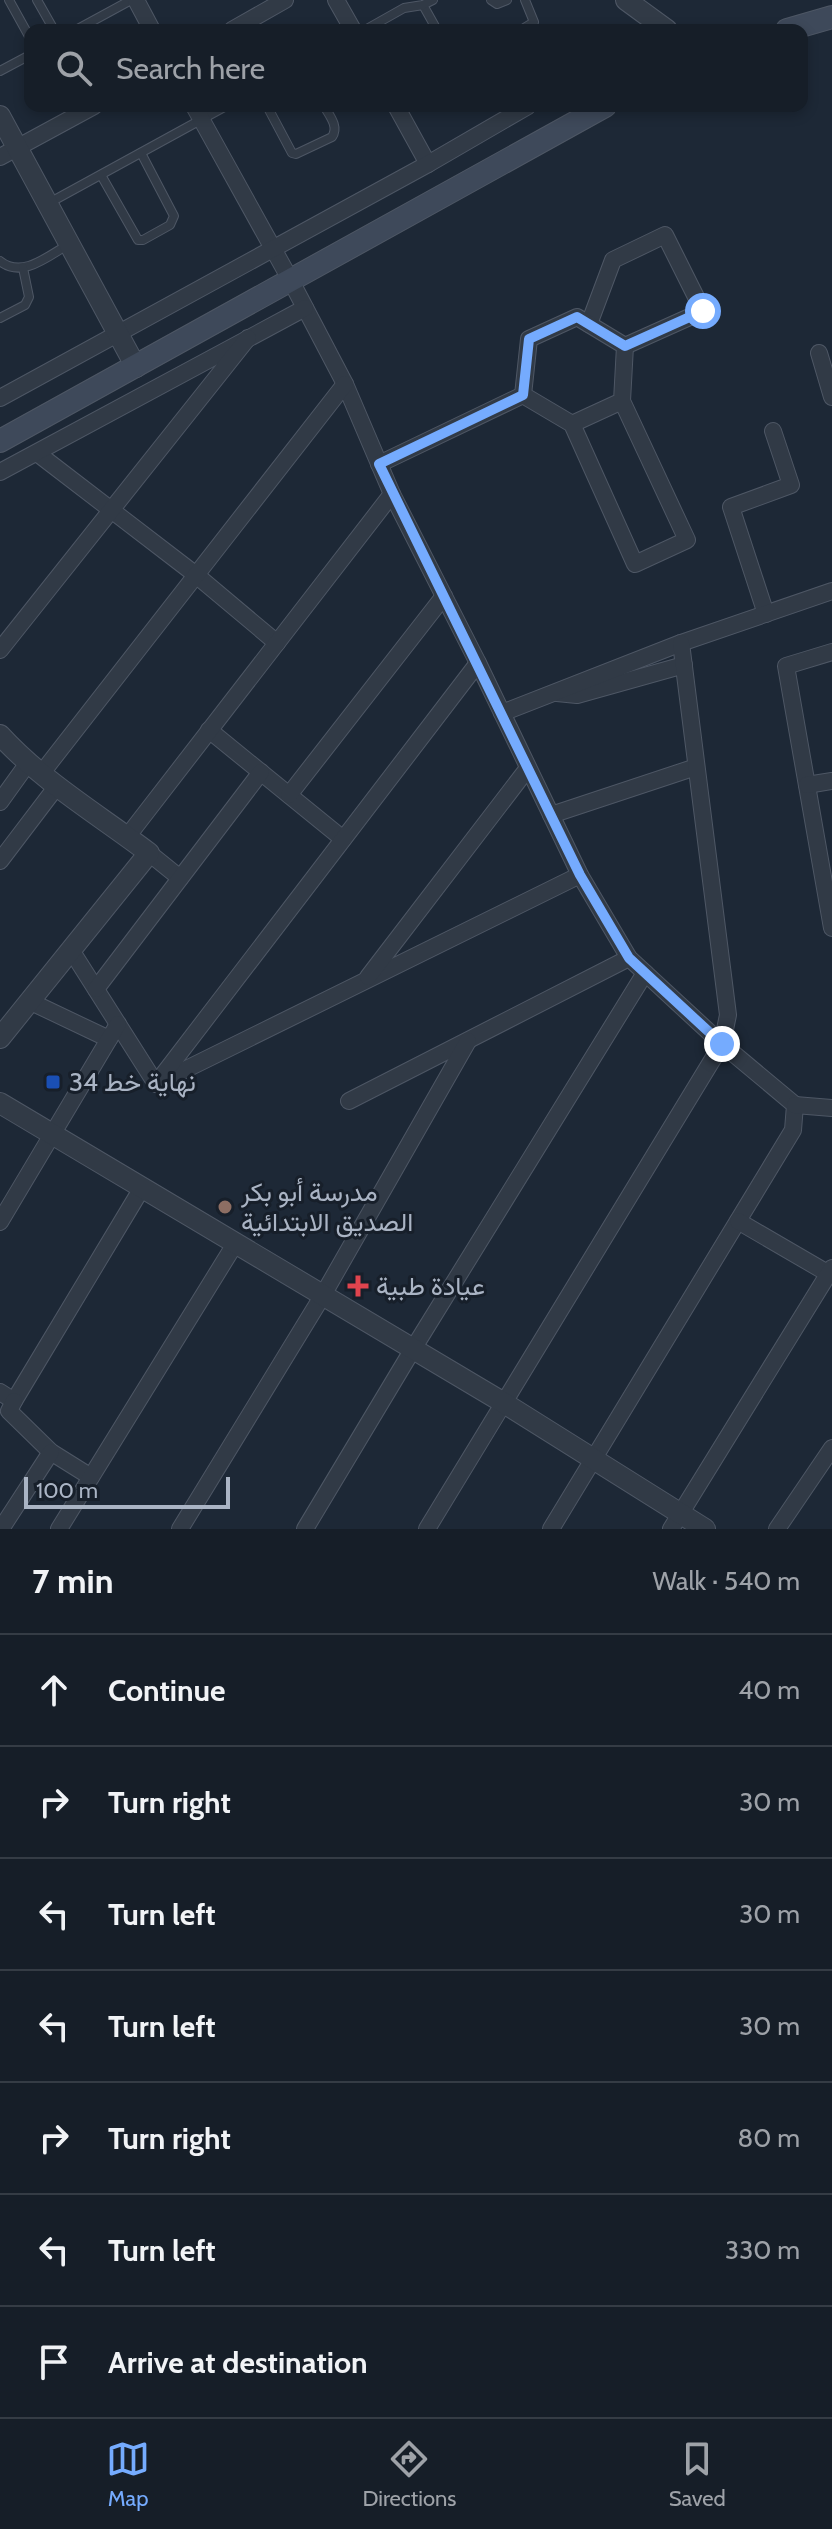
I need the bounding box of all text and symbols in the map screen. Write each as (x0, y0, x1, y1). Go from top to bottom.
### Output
search box (24, 24, 808, 112)
icon: search (52, 46, 96, 90)
text: Search here (116, 50, 265, 87)
route start (685, 293, 721, 329)
route end (704, 1026, 740, 1062)
place label: نهاية خط 34 (69, 1066, 196, 1098)
marker: نهاية خط 34 (44, 1073, 62, 1091)
place label: مدرسة أبو بكر الصديق الابتدائية (240, 1176, 413, 1238)
marker: مدرسة أبو بكر الصديق الابتدائية (216, 1198, 234, 1216)
place label: عيادة طبية (376, 1270, 485, 1302)
marker: عيادة طبية (347, 1275, 369, 1297)
scale bar (24, 1473, 230, 1509)
text: 100 m (36, 1477, 98, 1504)
text: 7 min (32, 1560, 113, 1602)
text: Walk · 540 m (652, 1565, 800, 1597)
icon: ahead (32, 1668, 76, 1712)
text: Continue (108, 1672, 225, 1709)
text: 40 m (738, 1674, 800, 1706)
icon: right (32, 1780, 76, 1824)
text: Turn right (108, 1784, 231, 1821)
text: 30 m (739, 1786, 800, 1818)
icon: left (32, 1892, 76, 1936)
text: Turn left (108, 1896, 216, 1933)
text: 30 m (739, 1898, 800, 1930)
icon: left (32, 2004, 76, 2048)
text: Turn left (108, 2008, 216, 2045)
text: 30 m (739, 2010, 800, 2042)
icon: right (32, 2116, 76, 2160)
text: Turn right (108, 2120, 231, 2157)
text: 80 m (737, 2122, 800, 2154)
icon: left (32, 2228, 76, 2272)
text: Turn left (108, 2232, 216, 2269)
text: 330 m (725, 2234, 800, 2266)
icon: arrive (32, 2340, 76, 2384)
text: Arrive at destination (108, 2344, 368, 2381)
tab: Map (106, 2437, 150, 2512)
tab: Directions (362, 2437, 456, 2512)
tab: Saved (669, 2437, 726, 2512)

